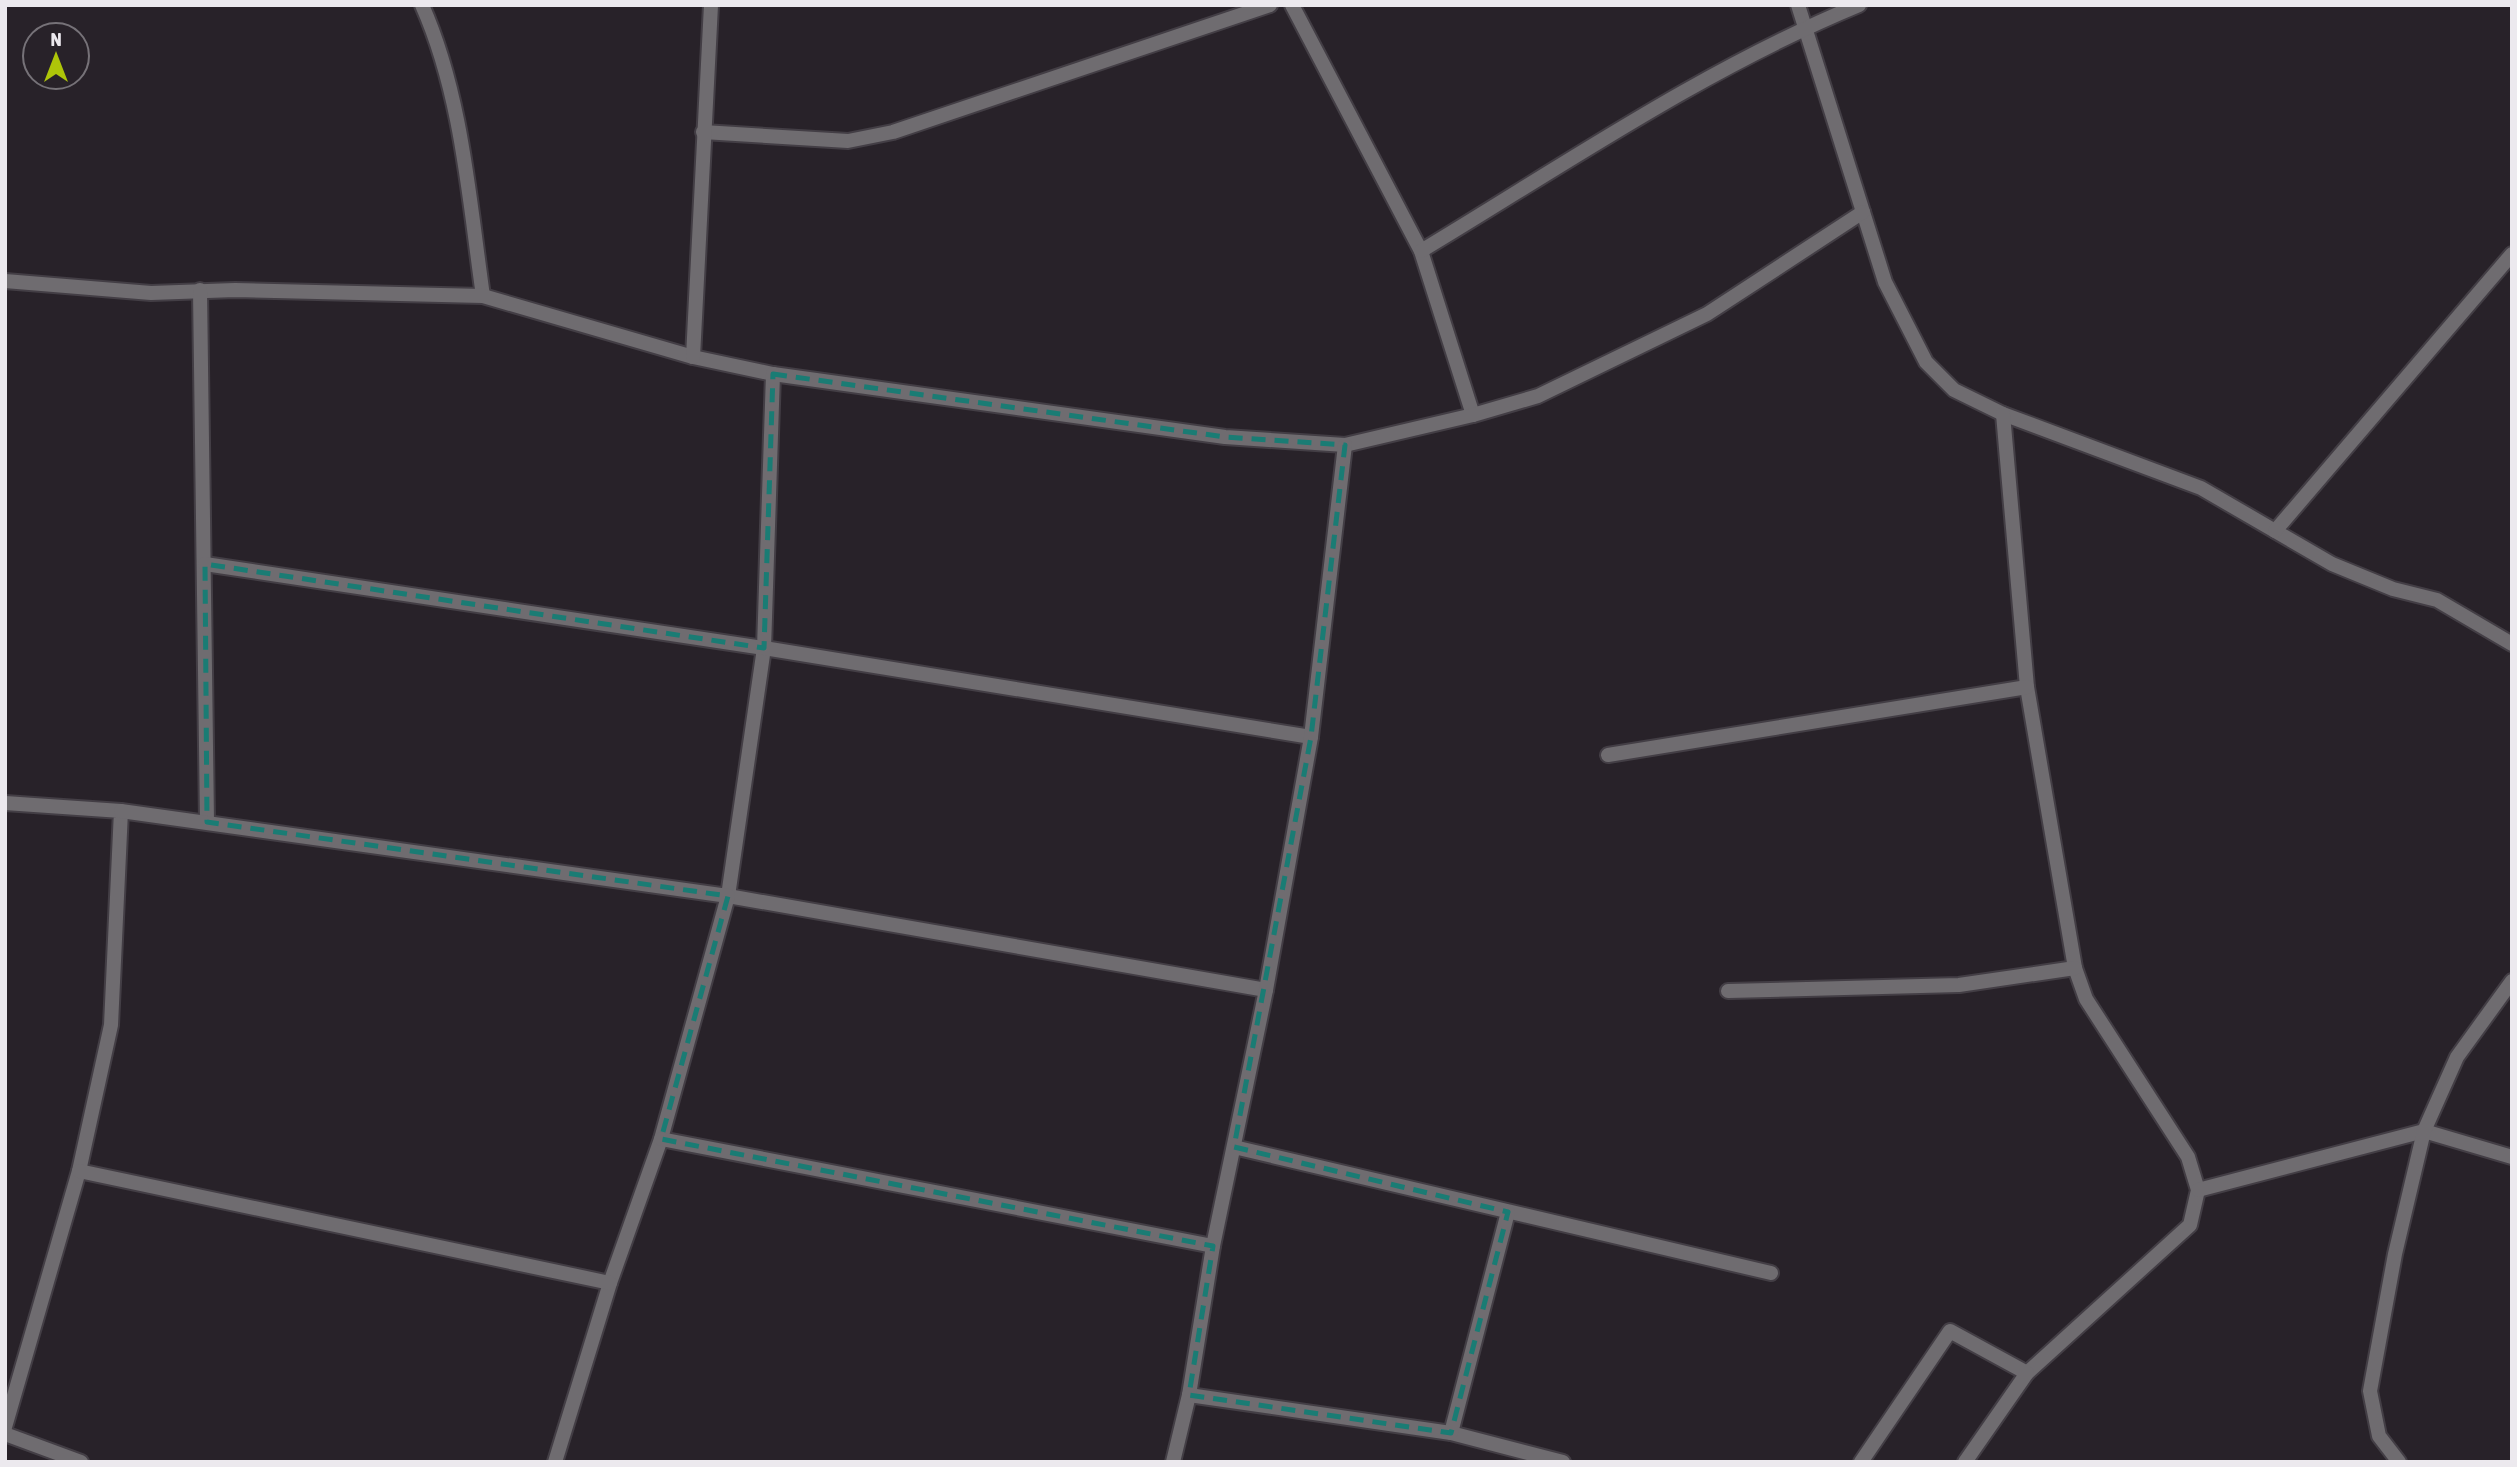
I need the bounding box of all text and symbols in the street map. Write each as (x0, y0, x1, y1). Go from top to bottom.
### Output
north arrow (21, 21, 91, 91)
text: N (50, 28, 62, 50)

